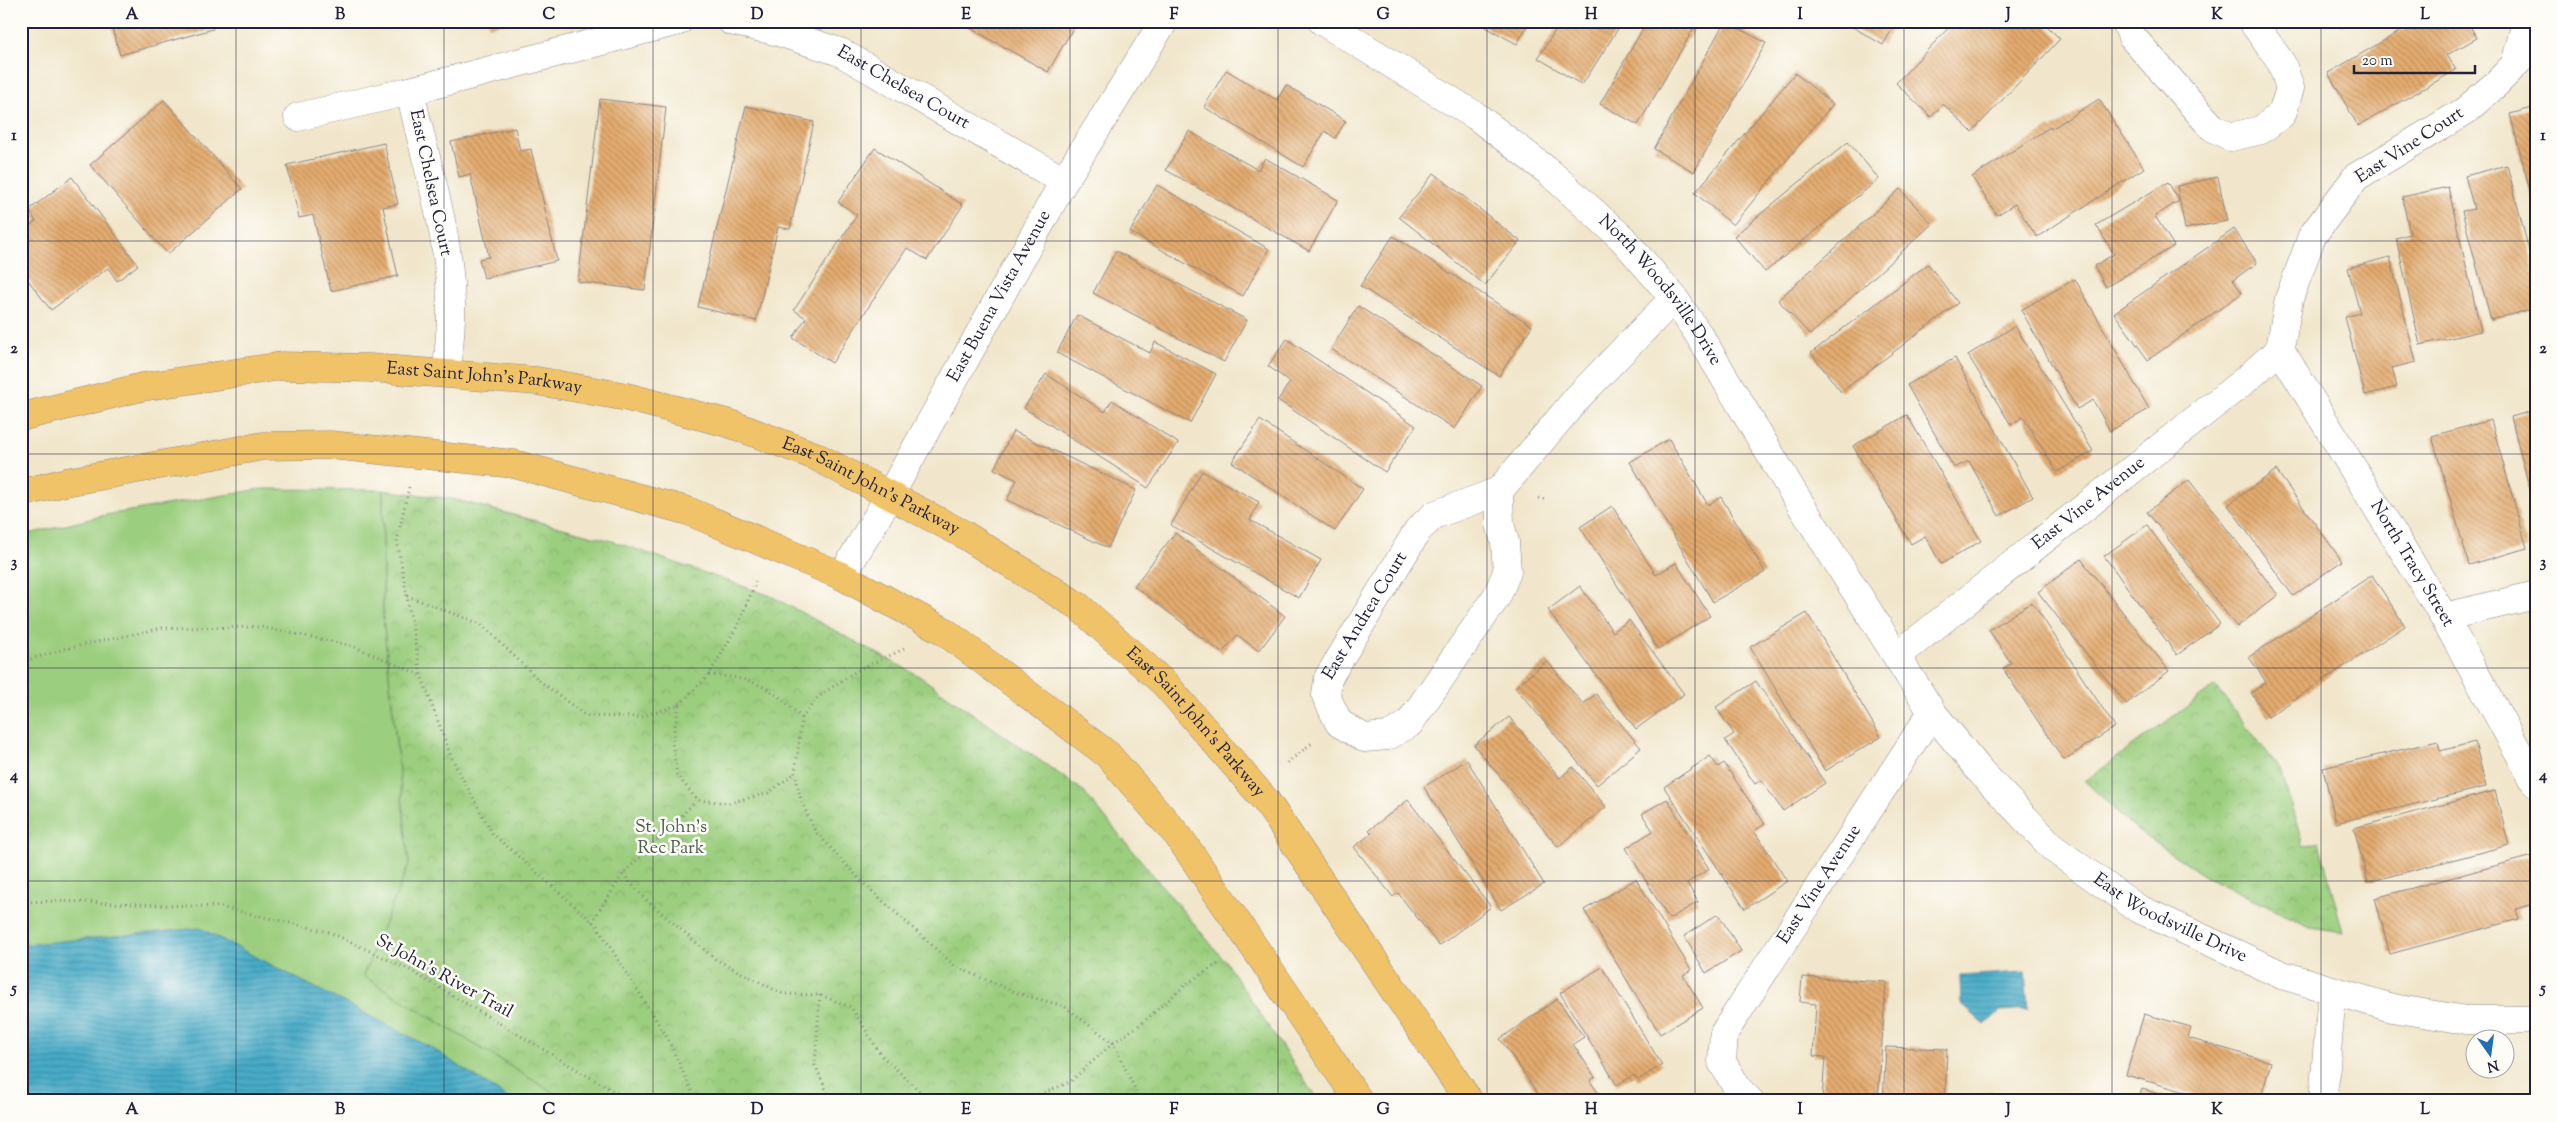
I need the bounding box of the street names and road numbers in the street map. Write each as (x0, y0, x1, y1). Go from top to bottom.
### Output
street label: East Chelsea Court (832, 40, 974, 137)
street label: East Vine Court (2351, 101, 2469, 191)
street label: East Chelsea Court (402, 107, 458, 259)
street label: East Buena Vista Avenue (942, 206, 1058, 387)
street label: North Woodsville Drive (1592, 209, 1728, 371)
street label: East Saint John's Parkway (386, 356, 584, 402)
street label: East Saint John's Parkway (778, 432, 964, 543)
street label: East Vine Avenue (2027, 451, 2151, 557)
street label: North Tracy Street (2363, 496, 2460, 632)
street label: East Andrea Court (1317, 547, 1415, 685)
street label: East Saint John's Parkway (1119, 641, 1271, 804)
street label: East Vine Avenue (1772, 820, 1868, 950)
street label: East Woodsville Drive (2087, 867, 2251, 970)
street label: St John's River Trail (371, 928, 517, 1026)

